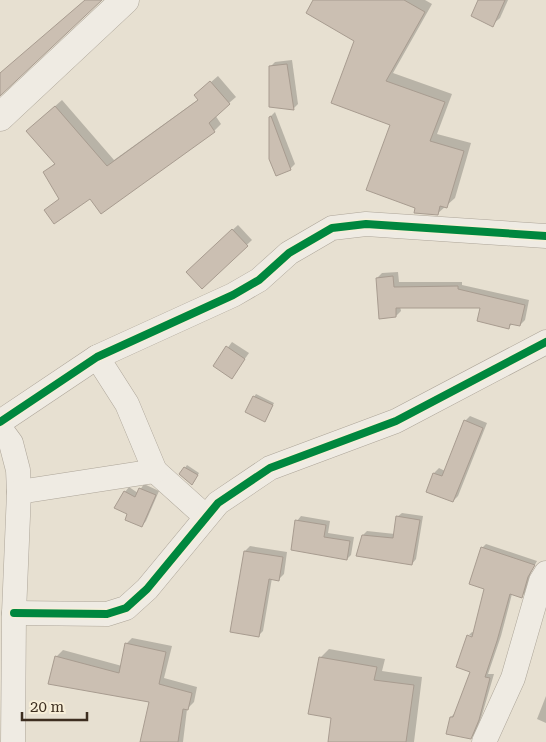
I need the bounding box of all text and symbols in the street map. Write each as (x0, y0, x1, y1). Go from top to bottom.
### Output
scale bar (22, 690, 88, 722)
text: 20 m (30, 698, 65, 716)

